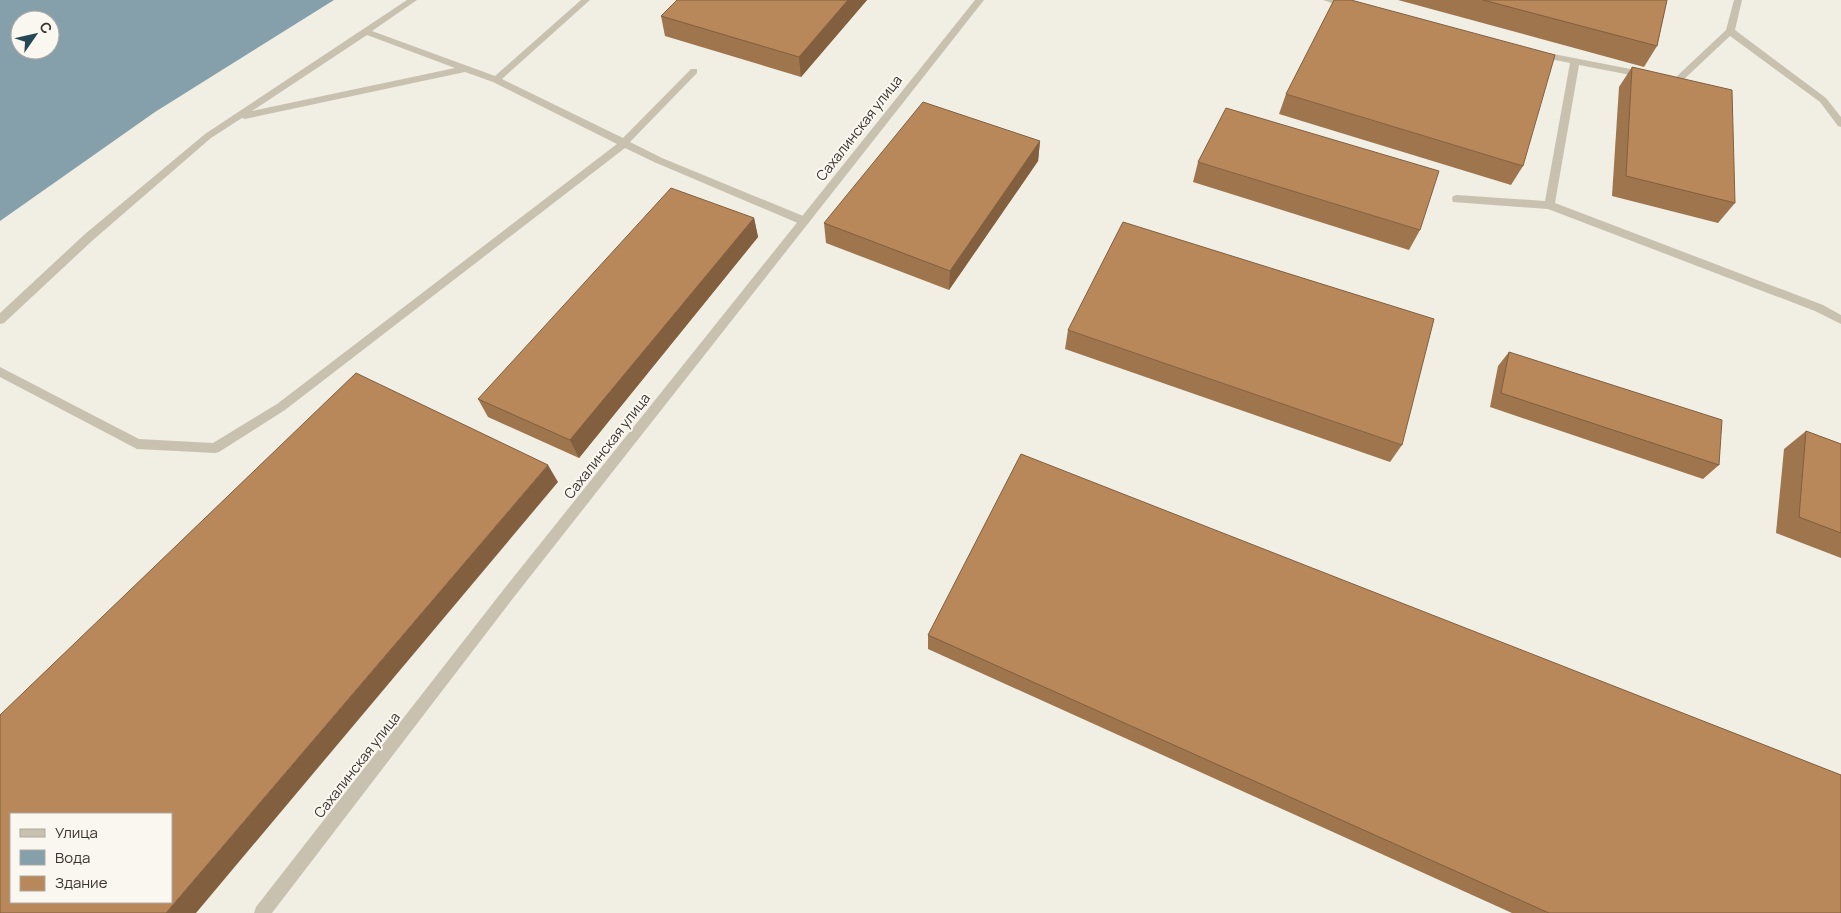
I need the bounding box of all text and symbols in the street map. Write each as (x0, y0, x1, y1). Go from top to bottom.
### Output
north arrow (10, 10, 60, 60)
text: С (35, 18, 57, 37)
street label: Сахалинская улица (811, 71, 906, 185)
street label: Сахалинская улица (559, 389, 654, 503)
street label: Сахалинская улица (309, 708, 404, 822)
legend (10, 813, 172, 903)
text: Улица (55, 822, 98, 843)
text: Вода (55, 847, 90, 868)
text: Здание (55, 872, 108, 893)

